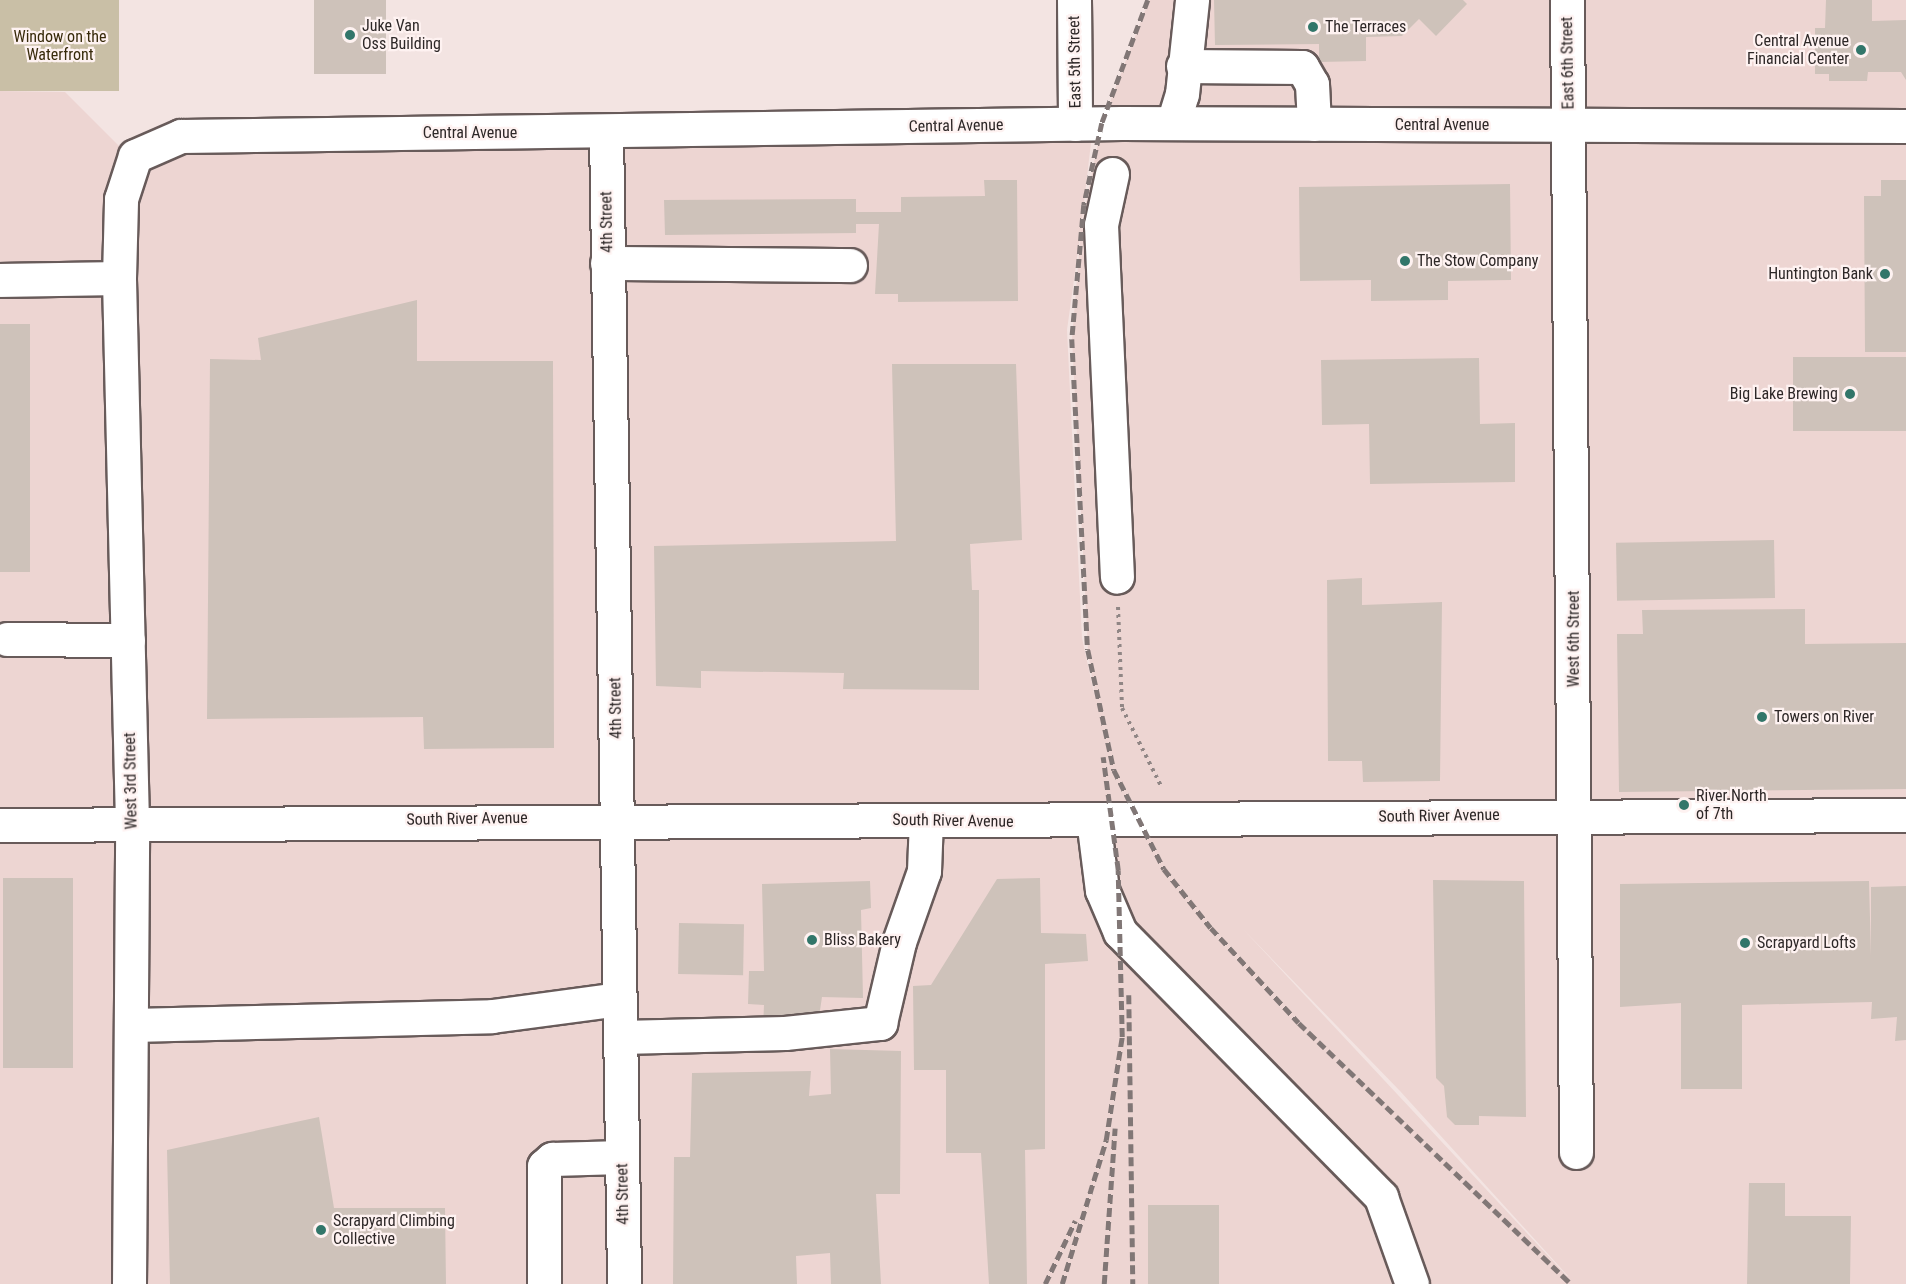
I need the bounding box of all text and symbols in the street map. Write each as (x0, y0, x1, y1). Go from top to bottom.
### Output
street label: East 5th Street (1065, 15, 1085, 109)
place label: Juke Van Oss Building (362, 16, 441, 54)
street label: East 6th Street (1558, 16, 1578, 110)
place label: The Terraces (1325, 17, 1407, 37)
marker: The Terraces (1306, 20, 1320, 34)
park label: Window on the Waterfront (13, 27, 107, 65)
marker: Juke Van Oss Building (343, 28, 357, 42)
place label: Central Avenue Financial Center (1747, 31, 1849, 69)
marker: Central Avenue Financial Center (1854, 43, 1868, 57)
street label: Central Avenue (1395, 115, 1489, 135)
street label: Central Avenue (908, 116, 1004, 136)
street label: Central Avenue (423, 123, 517, 143)
street label: 4th Street (597, 191, 617, 253)
place label: The Stow Company (1417, 251, 1538, 271)
marker: The Stow Company (1398, 254, 1412, 268)
place label: Huntington Bank (1768, 264, 1873, 284)
marker: Huntington Bank (1878, 267, 1892, 281)
place label: Big Lake Brewing (1730, 384, 1838, 404)
marker: Big Lake Brewing (1843, 387, 1857, 401)
street label: West 6th Street (1564, 591, 1584, 687)
street label: 4th Street (606, 677, 626, 739)
place label: Towers on River (1774, 707, 1874, 727)
marker: Towers on River (1755, 710, 1769, 724)
street label: West 3rd Street (121, 732, 141, 830)
place label: River North of 7th (1696, 786, 1767, 824)
marker: River North of 7th (1677, 798, 1691, 812)
street label: South River Avenue (1378, 805, 1500, 827)
street label: South River Avenue (406, 808, 528, 830)
street label: South River Avenue (892, 810, 1014, 832)
place label: Bliss Bakery (824, 930, 901, 950)
marker: Bliss Bakery (805, 933, 819, 947)
place label: Scrapyard Lofts (1757, 933, 1856, 953)
marker: Scrapyard Lofts (1738, 936, 1752, 950)
street label: 4th Street (613, 1163, 633, 1225)
place label: Scrapyard Climbing Collective (333, 1211, 455, 1249)
marker: Scrapyard Climbing Collective (314, 1223, 328, 1237)

